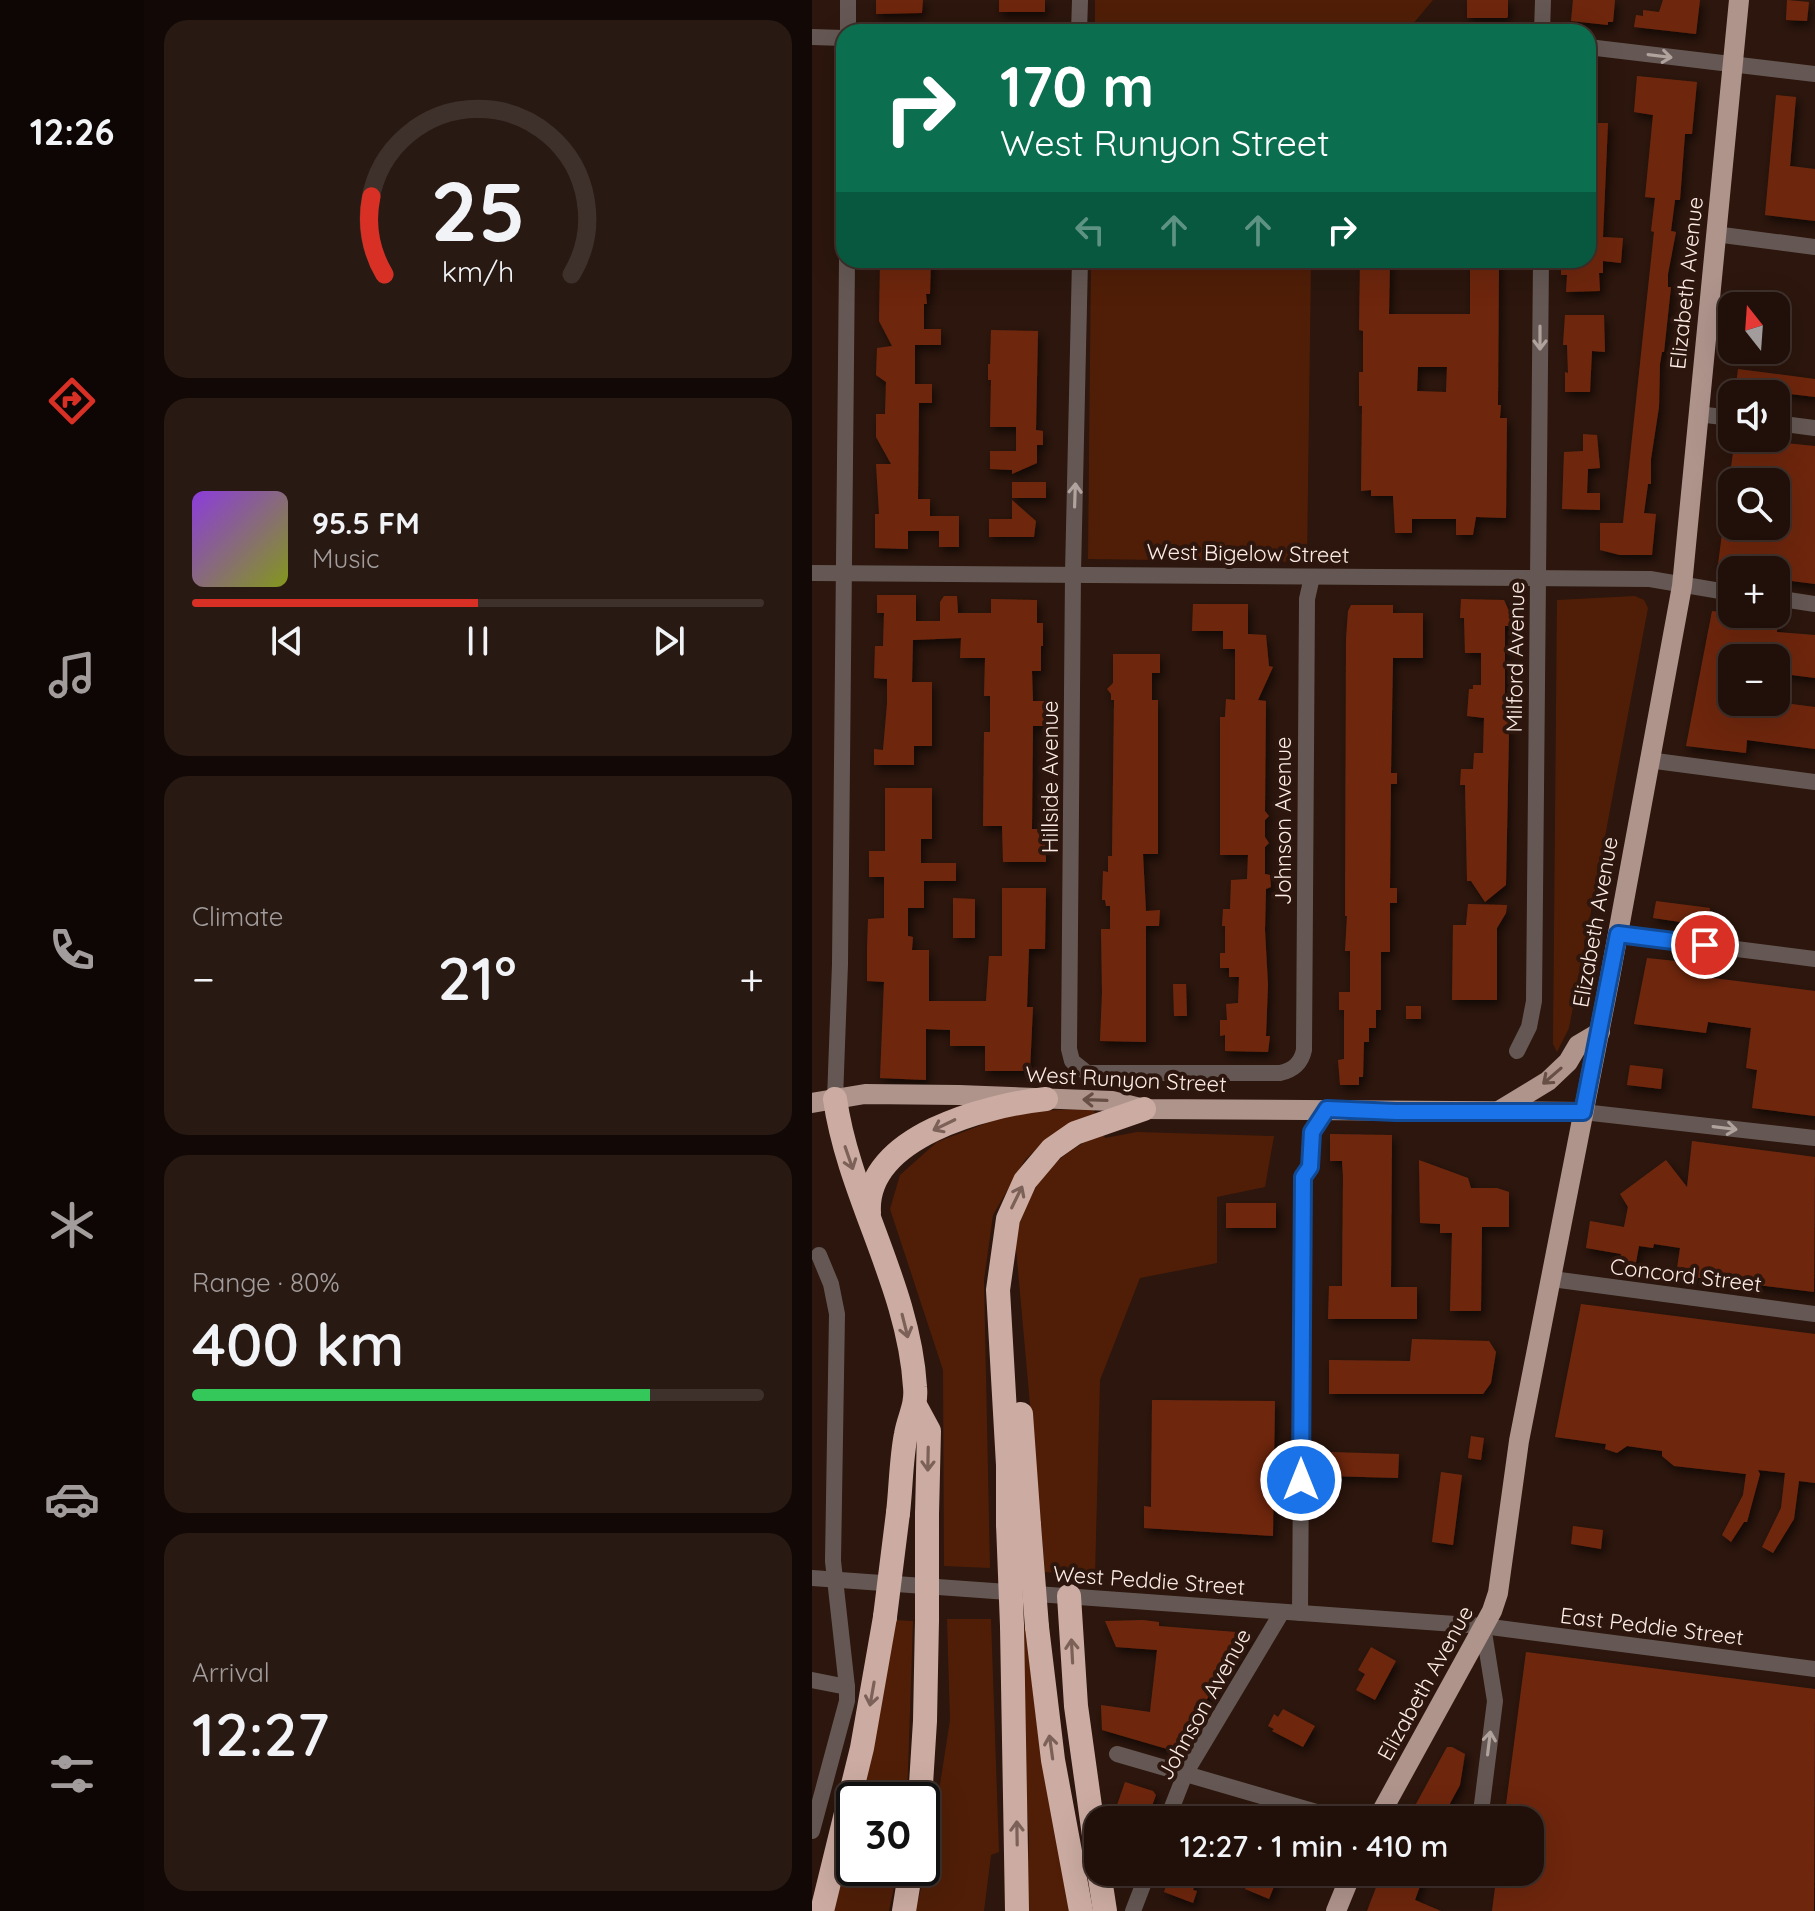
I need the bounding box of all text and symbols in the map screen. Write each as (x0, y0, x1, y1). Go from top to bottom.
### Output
one-way arrow (1647, 49, 1672, 64)
text: 170 m (1000, 51, 1154, 121)
icon: right (868, 56, 972, 160)
text: 12:26 (30, 109, 114, 154)
text: West Runyon Street (1000, 120, 1329, 165)
text: 25 (430, 158, 526, 262)
street label: Elizabeth Avenue (1663, 195, 1709, 371)
icon: left (1068, 208, 1112, 252)
icon: ahead (1152, 208, 1196, 252)
icon: ahead (1236, 208, 1280, 252)
icon: right (1320, 208, 1364, 252)
text: km/h (442, 253, 514, 289)
north arrow (1718, 292, 1790, 364)
map controls (1718, 292, 1790, 716)
one-way arrow (1532, 324, 1548, 351)
icon: directions (44, 373, 100, 429)
button: sound (1718, 380, 1790, 452)
button: search (1718, 468, 1790, 540)
one-way arrow (1067, 482, 1083, 509)
text: 95.5 FM (312, 504, 420, 542)
street label: West Bigelow Street (1146, 537, 1350, 569)
text: Music (312, 542, 380, 575)
button: + (1718, 556, 1790, 628)
street label: Milford Avenue (1500, 581, 1530, 733)
icon: previous (265, 619, 309, 663)
icon: pause (456, 619, 500, 663)
icon: next (647, 619, 691, 663)
button: − (1718, 644, 1790, 716)
icon: music (44, 647, 100, 703)
street label: Hillside Avenue (1036, 701, 1064, 853)
street label: Johnson Avenue (1269, 737, 1297, 905)
street label: Elizabeth Avenue (1566, 834, 1624, 1010)
text: Climate (192, 900, 283, 933)
pin (1671, 911, 1739, 979)
icon: phone (44, 922, 100, 978)
icon: arrive (1683, 923, 1727, 967)
text: 21° (437, 940, 517, 1015)
text: − (192, 951, 215, 1006)
text: + (739, 951, 764, 1006)
street label: West Runyon Street (1025, 1060, 1227, 1098)
one-way arrow (1543, 1067, 1563, 1085)
one-way arrow (1083, 1093, 1109, 1108)
one-way arrow (933, 1118, 957, 1133)
one-way arrow (1712, 1121, 1737, 1136)
one-way arrow (843, 1145, 858, 1170)
one-way arrow (1010, 1186, 1025, 1210)
icon: climate (44, 1197, 100, 1253)
street label: Concord Street (1609, 1252, 1763, 1298)
text: Range · 80% (192, 1266, 340, 1299)
text: 400 km (192, 1306, 404, 1381)
one-way arrow (898, 1312, 913, 1338)
position arrow (1259, 1438, 1343, 1522)
one-way arrow (921, 1445, 936, 1472)
icon: car (44, 1471, 100, 1527)
street label: West Peddie Street (1052, 1559, 1246, 1601)
street label: Elizabeth Avenue (1371, 1601, 1479, 1765)
street label: East Peddie Street (1559, 1601, 1745, 1651)
street label: Johnson Avenue (1151, 1623, 1257, 1785)
one-way arrow (1064, 1638, 1079, 1665)
text: Arrival (192, 1656, 270, 1689)
one-way arrow (864, 1681, 879, 1706)
text: 12:27 (192, 1696, 329, 1771)
one-way arrow (1482, 1730, 1497, 1757)
one-way arrow (1043, 1734, 1058, 1760)
icon: filters (44, 1746, 100, 1802)
speed limit sign: 30 (836, 1782, 940, 1886)
one-way arrow (1009, 1820, 1025, 1847)
text: 12:27 · 1 min · 410 m (1180, 1827, 1448, 1865)

